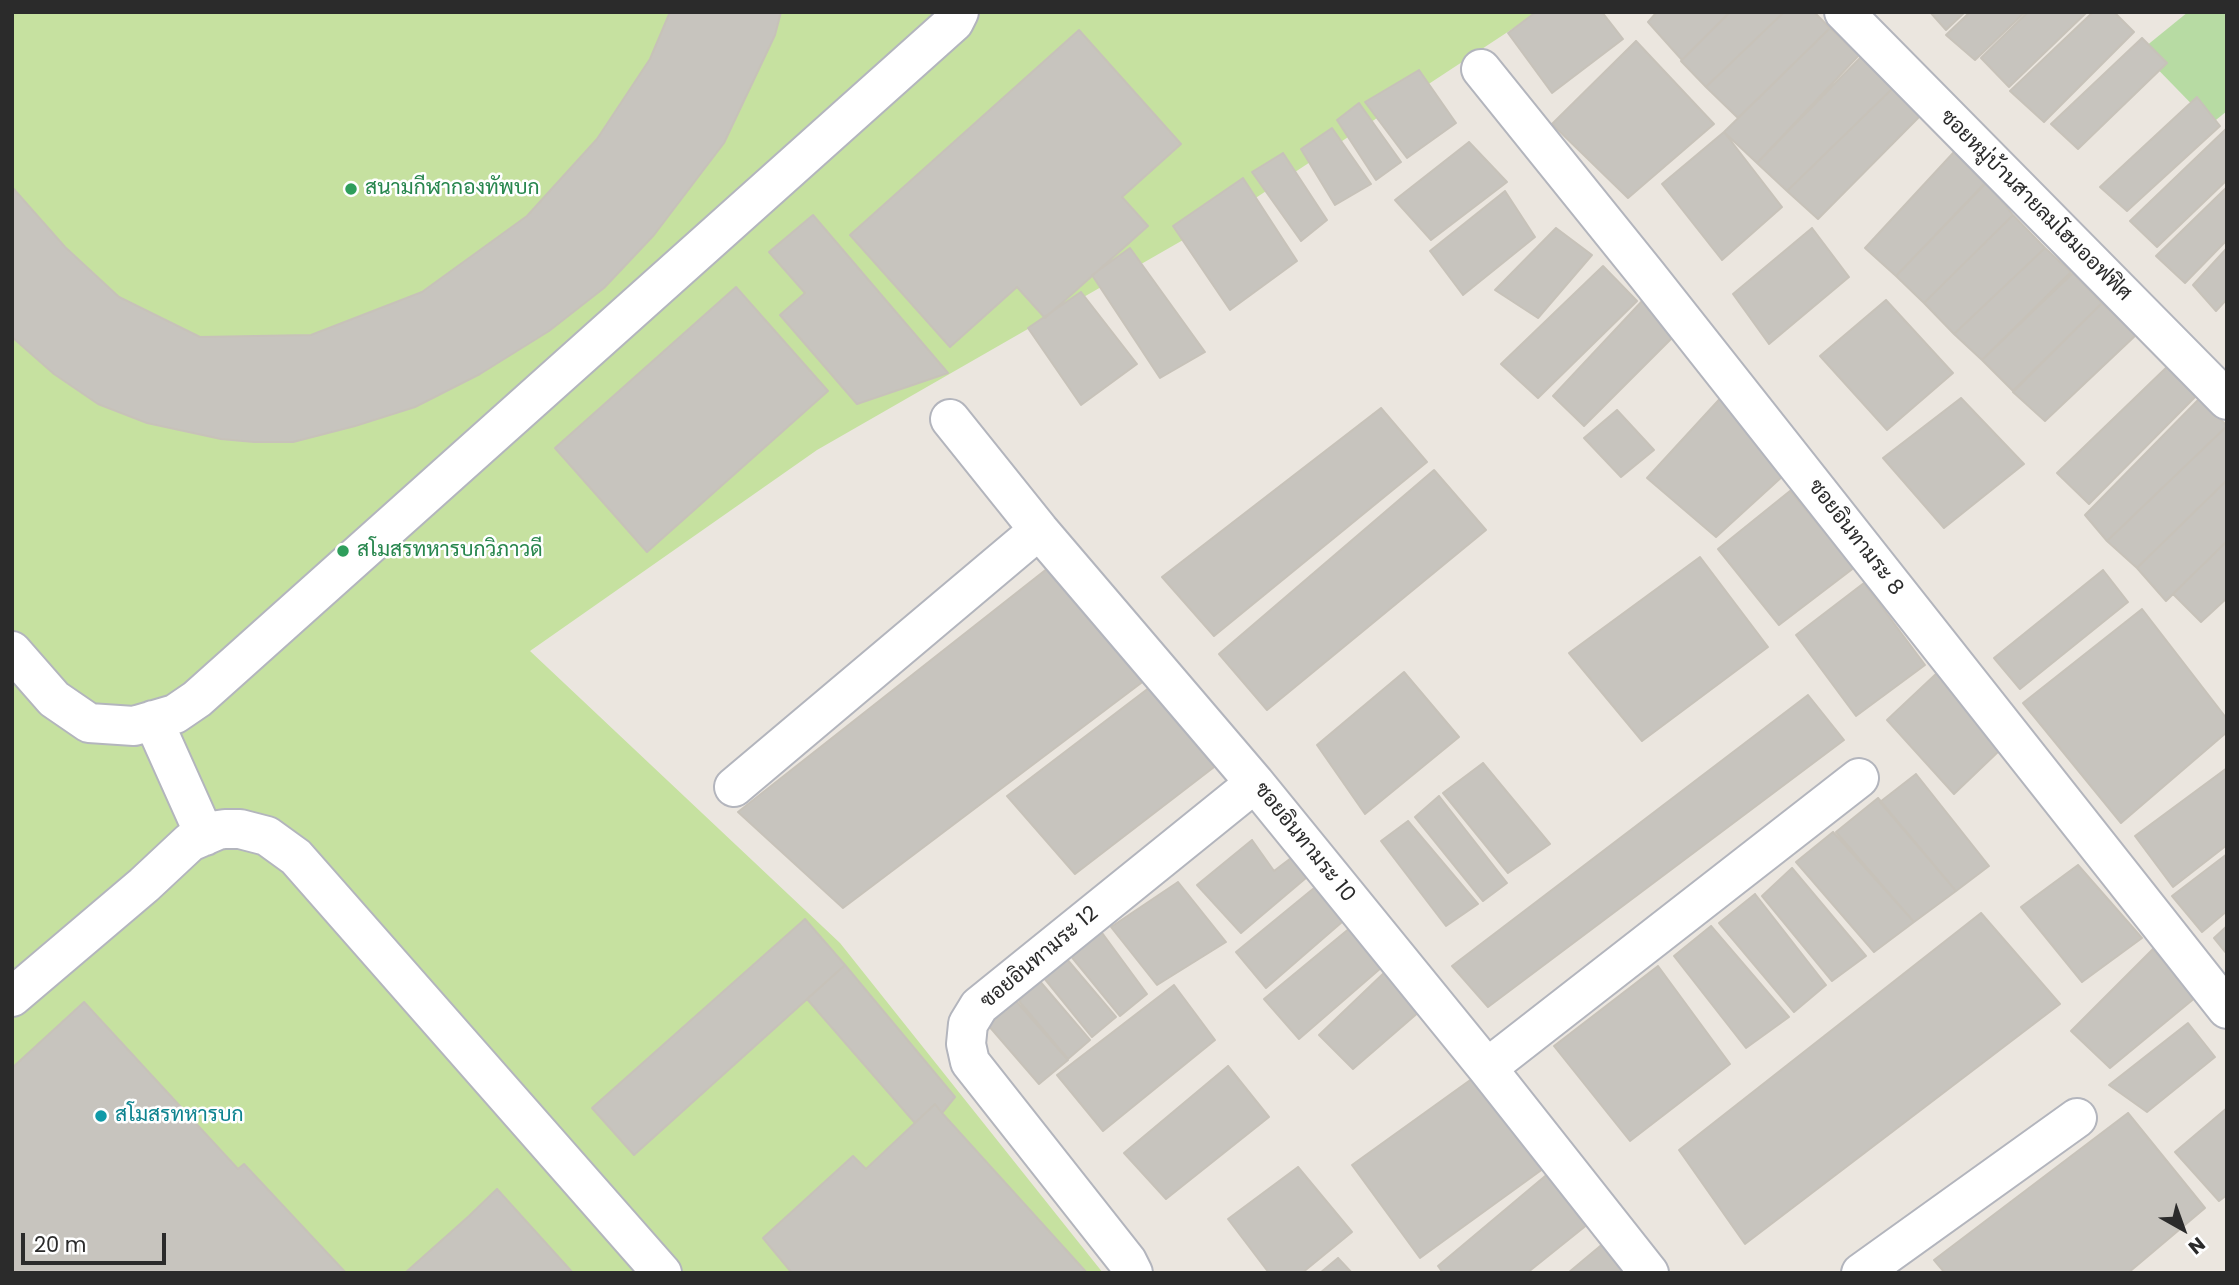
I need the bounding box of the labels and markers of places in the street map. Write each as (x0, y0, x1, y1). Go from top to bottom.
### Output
place label: สนามกีฬากองทัพบก (365, 176, 540, 202)
marker: สนามกีฬากองทัพบก (343, 181, 359, 197)
place label: สโมสรทหารบกวิภาวดี (357, 538, 543, 564)
marker: สโมสรทหารบกวิภาวดี (335, 543, 351, 559)
place label: สโมสรทหารบก (115, 1103, 244, 1129)
marker: สโมสรทหารบก (93, 1108, 109, 1124)

